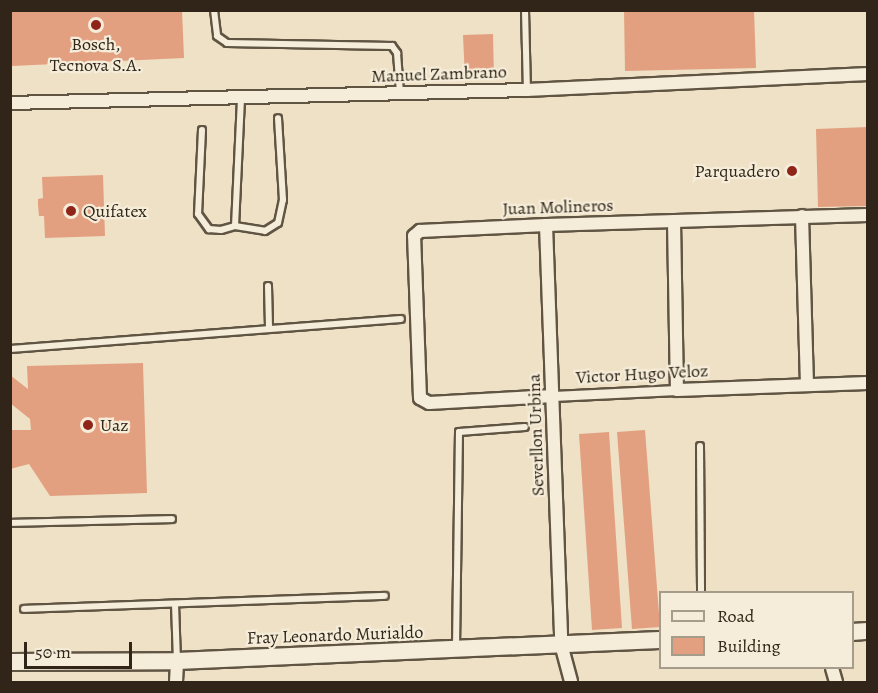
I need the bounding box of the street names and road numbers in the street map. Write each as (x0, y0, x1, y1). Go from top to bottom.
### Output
street label: Manuel Zambrano (371, 61, 507, 87)
street label: Juan Molineros (502, 194, 614, 220)
street label: Victor Hugo Veloz (575, 360, 709, 388)
street label: Severllon Urbina (523, 373, 549, 497)
street label: Fray Leonardo Murialdo (246, 621, 424, 649)

